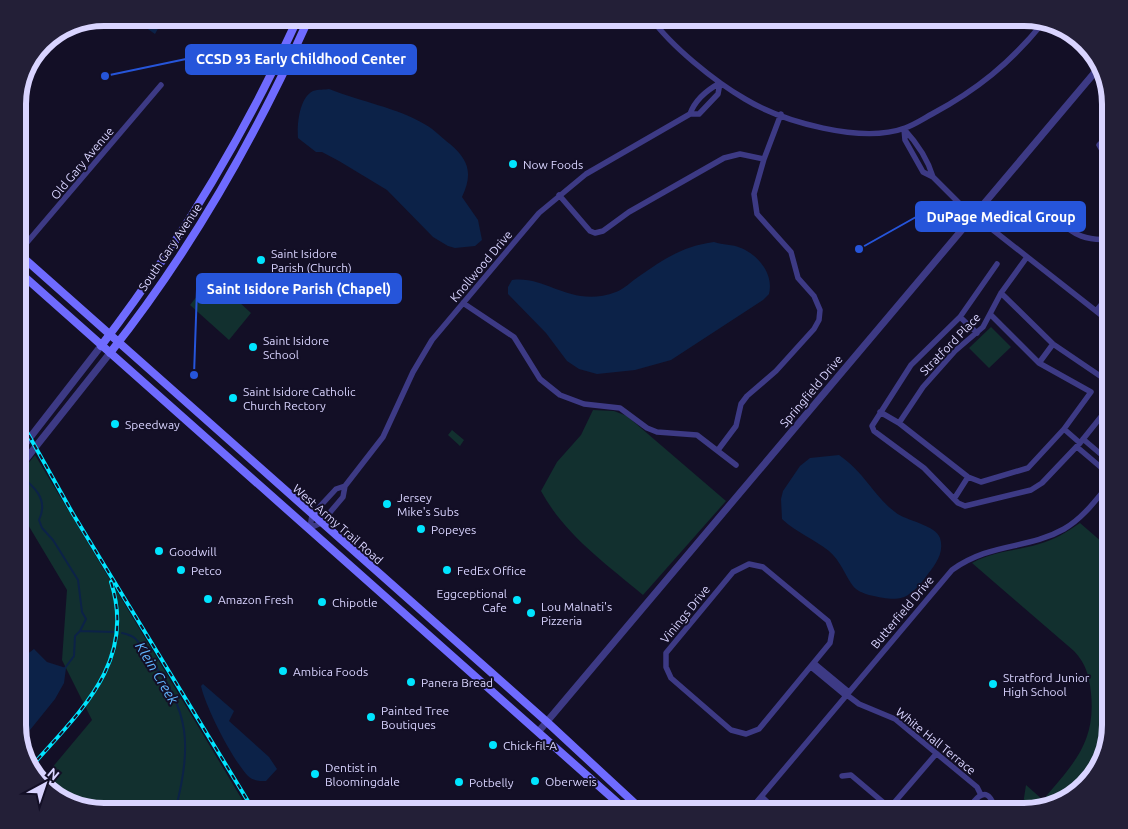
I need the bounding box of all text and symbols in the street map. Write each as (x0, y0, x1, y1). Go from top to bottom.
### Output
callout: CCSD 93 Early Childhood Center (186, 45, 416, 74)
text: CCSD 93 Early Childhood Center (196, 51, 406, 67)
street label: Old Gary Avenue (48, 124, 116, 202)
marker: Now Foods (507, 158, 519, 170)
place label: Now Foods (523, 158, 583, 171)
street label: South Gary Avenue (136, 201, 204, 293)
callout: DuPage Medical Group (916, 202, 1085, 231)
text: DuPage Medical Group (926, 209, 1076, 225)
street label: Knollwood Drive (447, 228, 515, 304)
place label: Saint Isidore Parish (Church) (271, 247, 352, 275)
marker: Saint Isidore Parish (Church) (255, 254, 267, 266)
callout: Saint Isidore Parish (Chapel) (197, 274, 401, 303)
text: Saint Isidore Parish (Chapel) (207, 281, 391, 297)
street label: Stratford Place (917, 310, 983, 378)
place label: Saint Isidore School (263, 334, 329, 361)
marker: Saint Isidore School (247, 341, 259, 353)
street label: Springfield Drive (777, 352, 845, 430)
place label: Saint Isidore Catholic Church Rectory (243, 385, 356, 412)
marker: Saint Isidore Catholic Church Rectory (227, 392, 239, 404)
marker: Speedway (109, 418, 121, 430)
place label: Speedway (125, 418, 180, 431)
street label: West Army Trail Road (290, 481, 386, 567)
place label: Jersey Mike's Subs (397, 491, 459, 518)
marker: Jersey Mike's Subs (381, 498, 393, 510)
marker: Popeyes (415, 523, 427, 535)
place label: Popeyes (431, 523, 476, 536)
marker: Goodwill (153, 545, 165, 557)
place label: Goodwill (169, 545, 217, 558)
marker: Petco (175, 564, 187, 576)
place label: Petco (191, 564, 222, 577)
marker: FedEx Office (441, 564, 453, 576)
place label: FedEx Office (457, 564, 526, 577)
street label: Butterfield Drive (868, 573, 936, 651)
street label: Vinings Drive (658, 582, 712, 646)
place label: Eggceptional Cafe (437, 587, 507, 614)
marker: Amazon Fresh (202, 593, 214, 605)
place label: Amazon Fresh (218, 593, 294, 606)
marker: Eggceptional Cafe (511, 594, 523, 606)
marker: Chipotle (316, 596, 328, 608)
place label: Chipotle (332, 596, 378, 609)
place label: Lou Malnati's Pizzeria (541, 600, 612, 627)
marker: Lou Malnati's Pizzeria (525, 607, 537, 619)
water label: Klein Creek (132, 639, 182, 708)
marker: Ambica Foods (277, 665, 289, 677)
place label: Ambica Foods (293, 665, 368, 678)
place label: Stratford Junior High School (1003, 671, 1090, 698)
marker: Panera Bread (405, 676, 417, 688)
place label: Panera Bread (421, 676, 493, 689)
marker: Stratford Junior High School (987, 678, 999, 690)
place label: Painted Tree Boutiques (381, 704, 449, 731)
street label: White Hall Terrace (894, 705, 978, 777)
marker: Painted Tree Boutiques (365, 711, 377, 723)
marker: Chick-fil-A (487, 739, 499, 751)
place label: Chick-fil-A (503, 739, 557, 752)
north arrow (20, 759, 70, 809)
place label: Dentist in Bloomingdale (325, 761, 400, 788)
text: N (44, 765, 63, 784)
marker: Dentist in Bloomingdale (309, 768, 321, 780)
marker: Oberweis (529, 775, 541, 787)
place label: Oberweis (545, 775, 597, 788)
marker: Potbelly (453, 776, 465, 788)
place label: Potbelly (469, 776, 514, 789)

